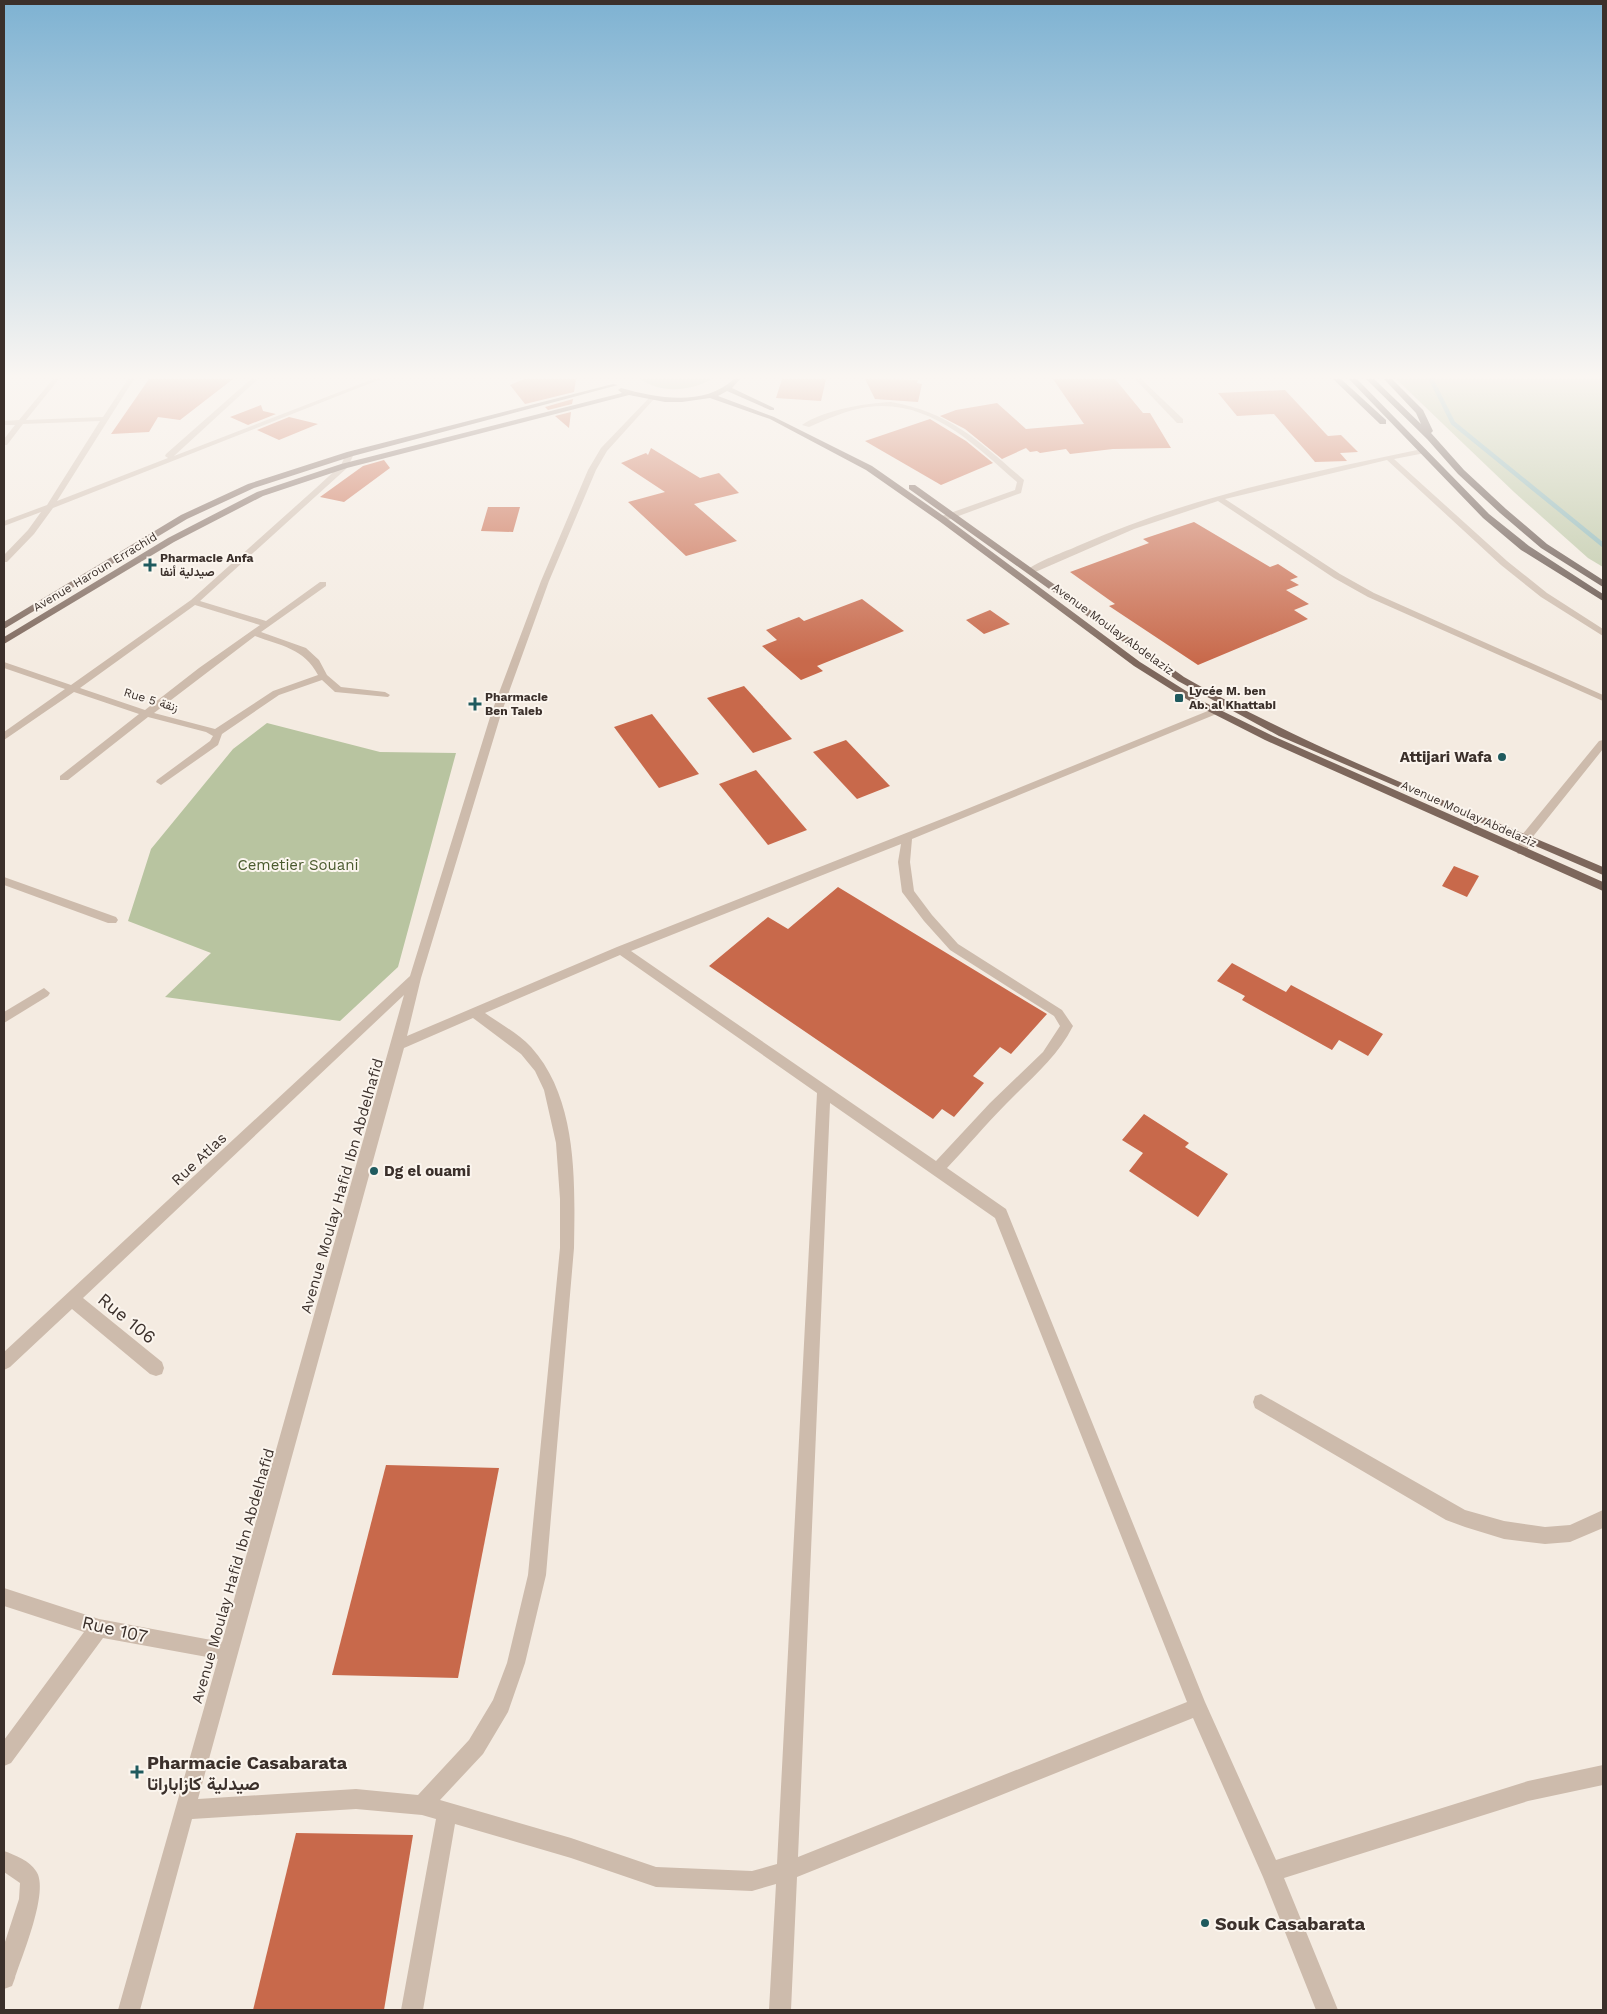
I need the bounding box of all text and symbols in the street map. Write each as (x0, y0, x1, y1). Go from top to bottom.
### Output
street label: Avenue Haroun Errachid (31, 529, 159, 615)
place label: Pharmacie Anfa صيدلية أنفا (160, 551, 254, 579)
marker: Pharmacie Anfa صيدلية أنفا (144, 559, 156, 571)
street label: Avenue Moulay Abdelaziz (1049, 580, 1177, 678)
place label: Lycée M. ben Ab. al Khattabi (1189, 684, 1276, 712)
street label: Rue 5 زنقة (122, 685, 180, 716)
place label: Pharmacie Ben Taieb (485, 690, 548, 718)
marker: Lycée M. ben Ab. al Khattabi (1173, 692, 1185, 704)
marker: Pharmacie Ben Taieb (469, 698, 481, 710)
place label: Attijari Wafa (1400, 748, 1492, 766)
marker: Attijari Wafa (1496, 751, 1508, 763)
street label: Avenue Moulay Abdelaziz (1399, 778, 1539, 850)
park label: Cemetier Souani (237, 856, 359, 874)
street label: Avenue Moulay Hafid Ibn Abdelhafid (297, 1056, 387, 1316)
street label: Rue Atlas (168, 1129, 230, 1189)
place label: Dg el ouami (384, 1162, 471, 1180)
marker: Dg el ouami (368, 1165, 380, 1177)
street label: Rue 106 (94, 1288, 160, 1348)
street label: Avenue Moulay Hafid Ibn Abdelhafid (188, 1446, 278, 1706)
street label: Rue 107 (80, 1611, 150, 1647)
place label: Pharmacie Casabarata صيدلية كازاباراتا (147, 1752, 348, 1795)
marker: Pharmacie Casabarata صيدلية كازاباراتا (131, 1766, 143, 1778)
place label: Souk Casabarata (1215, 1913, 1366, 1934)
marker: Souk Casabarata (1199, 1917, 1211, 1929)

